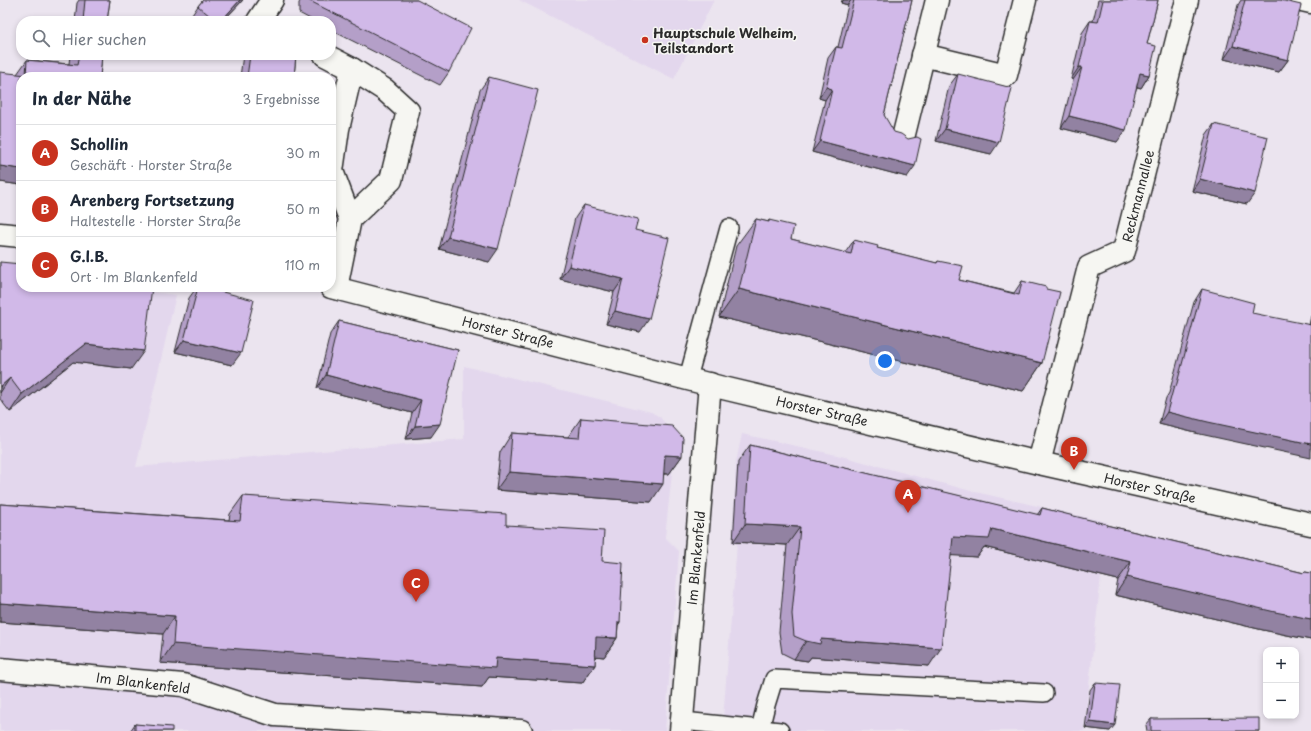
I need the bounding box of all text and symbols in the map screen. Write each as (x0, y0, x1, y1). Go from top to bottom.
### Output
search box (16, 16, 336, 60)
place label: Hauptschule Welheim, Teilstandort (653, 23, 797, 57)
icon: search (30, 27, 52, 49)
text: Hier suchen (62, 27, 147, 50)
marker: Hauptschule Welheim, Teilstandort (640, 35, 650, 45)
text: In der Nähe (32, 85, 131, 111)
text: 3 Ergebnisse (243, 89, 320, 108)
text: Schollin (70, 132, 128, 155)
text: A (40, 143, 50, 162)
text: 30 m (286, 143, 320, 162)
street label: Reckmannallee (1117, 148, 1158, 244)
text: Geschäft · Horster Straße (70, 155, 232, 174)
text: Arenberg Fortsetzung (70, 188, 234, 211)
text: B (41, 199, 49, 218)
text: 50 m (286, 199, 320, 218)
text: Haltestelle · Horster Straße (70, 211, 241, 230)
text: G.I.B. (70, 244, 108, 267)
text: C (40, 255, 50, 274)
text: 110 m (285, 255, 320, 274)
text: Ort · Im Blankenfeld (70, 267, 198, 286)
street label: Horster Straße (460, 311, 556, 352)
your location (875, 351, 895, 371)
street label: Horster Straße (774, 391, 870, 430)
pin: B (1061, 437, 1087, 470)
street label: Horster Straße (1102, 468, 1198, 507)
pin: A (895, 480, 921, 513)
street label: Im Blankenfeld (682, 510, 709, 606)
pin: C (403, 569, 429, 602)
map controls (1263, 647, 1299, 719)
button: + (1263, 647, 1299, 683)
street label: Im Blankenfeld (95, 667, 191, 698)
button: − (1263, 683, 1299, 719)

